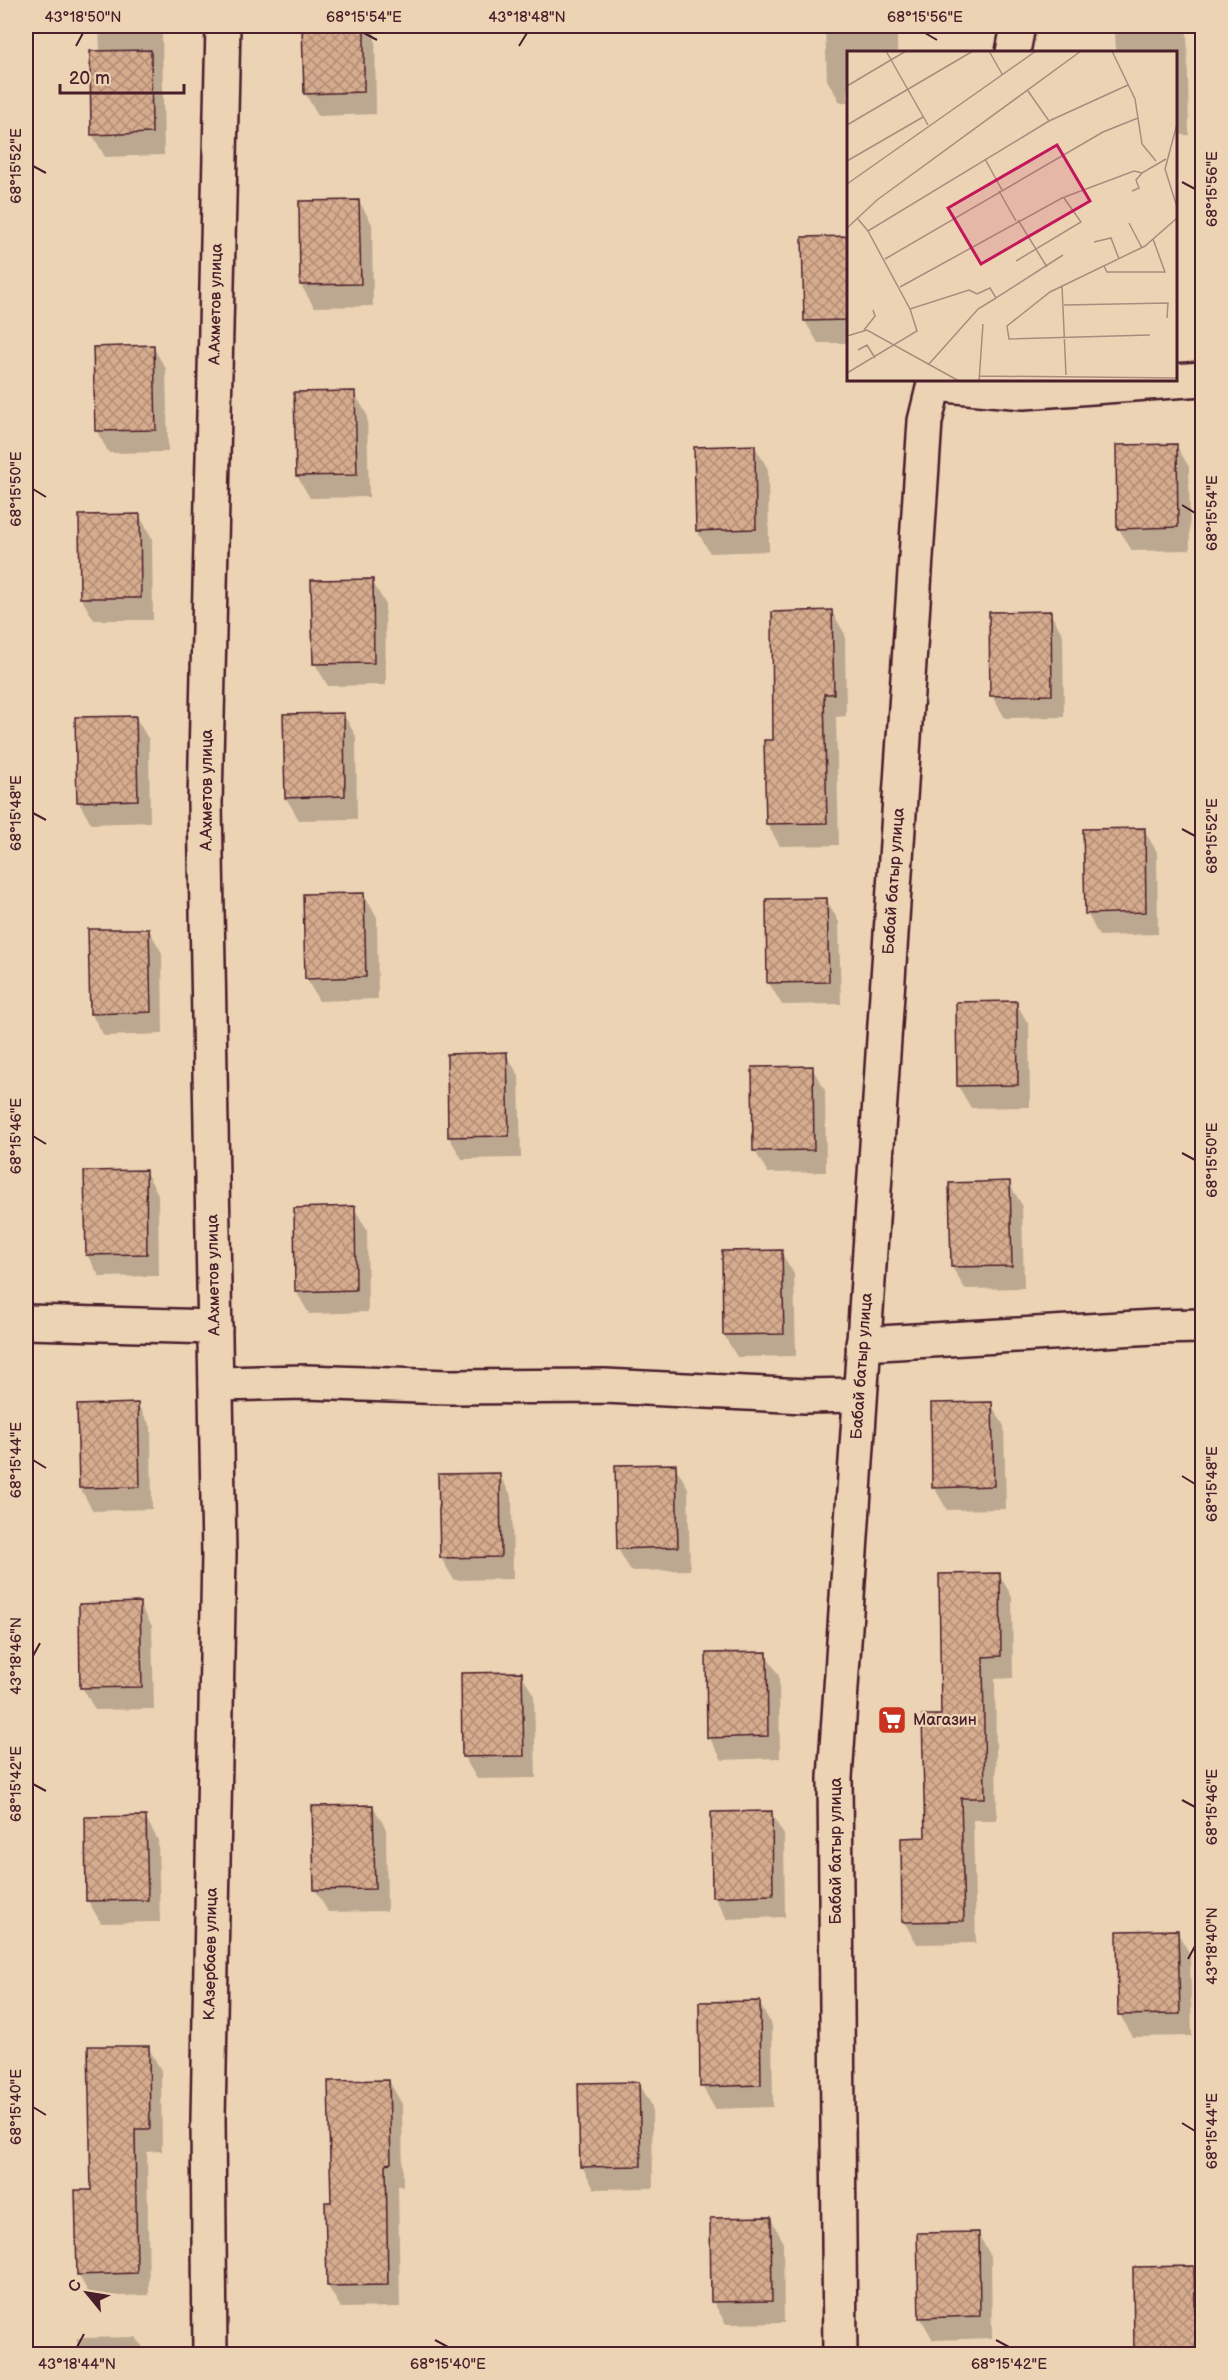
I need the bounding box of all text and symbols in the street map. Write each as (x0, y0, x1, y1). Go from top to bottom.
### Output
text: 43°18'50"N (44, 8, 122, 27)
text: 68°15'54"E (326, 8, 402, 27)
text: 43°18'48"N (488, 8, 566, 27)
text: 68°15'56"E (887, 8, 963, 27)
inset map (847, 51, 1177, 381)
scale bar (60, 57, 184, 95)
text: 20 m (69, 68, 110, 89)
text: 68°15'52"E (7, 128, 26, 204)
text: 68°15'56"E (1203, 151, 1222, 227)
street label: А.Ахметов улица (205, 242, 227, 366)
text: 68°15'50"E (7, 451, 26, 527)
text: 68°15'54"E (1203, 475, 1222, 551)
street label: А.Ахметов улица (198, 729, 217, 852)
text: 68°15'48"E (7, 775, 26, 851)
text: 68°15'52"E (1203, 798, 1222, 874)
street label: Бабай батыр улица (879, 806, 909, 955)
text: 68°15'46"E (7, 1098, 26, 1174)
text: 68°15'50"E (1203, 1122, 1222, 1198)
street label: А.Ахметов улица (203, 1213, 225, 1337)
street label: Бабай батыр улица (847, 1291, 877, 1440)
text: 68°15'44"E (7, 1422, 26, 1498)
text: 68°15'48"E (1203, 1446, 1222, 1522)
text: 43°18'46"N (7, 1617, 26, 1695)
supermarket icon: Магазин (876, 1704, 908, 1736)
place label: Магазин (913, 1711, 977, 1730)
text: 68°15'42"E (7, 1746, 26, 1822)
text: 68°15'46"E (1203, 1769, 1222, 1845)
street label: Бабай батыр улица (827, 1777, 846, 1925)
street label: К.Азербаев улица (200, 1887, 222, 2021)
text: 43°18'40"N (1203, 1907, 1222, 1985)
text: 68°15'40"E (7, 2069, 26, 2145)
text: 68°15'44"E (1203, 2093, 1222, 2169)
north arrow (57, 2263, 117, 2323)
text: С (64, 2277, 86, 2296)
text: 43°18'44"N (38, 2355, 116, 2374)
text: 68°15'40"E (410, 2355, 486, 2374)
text: 68°15'42"E (971, 2355, 1047, 2374)

